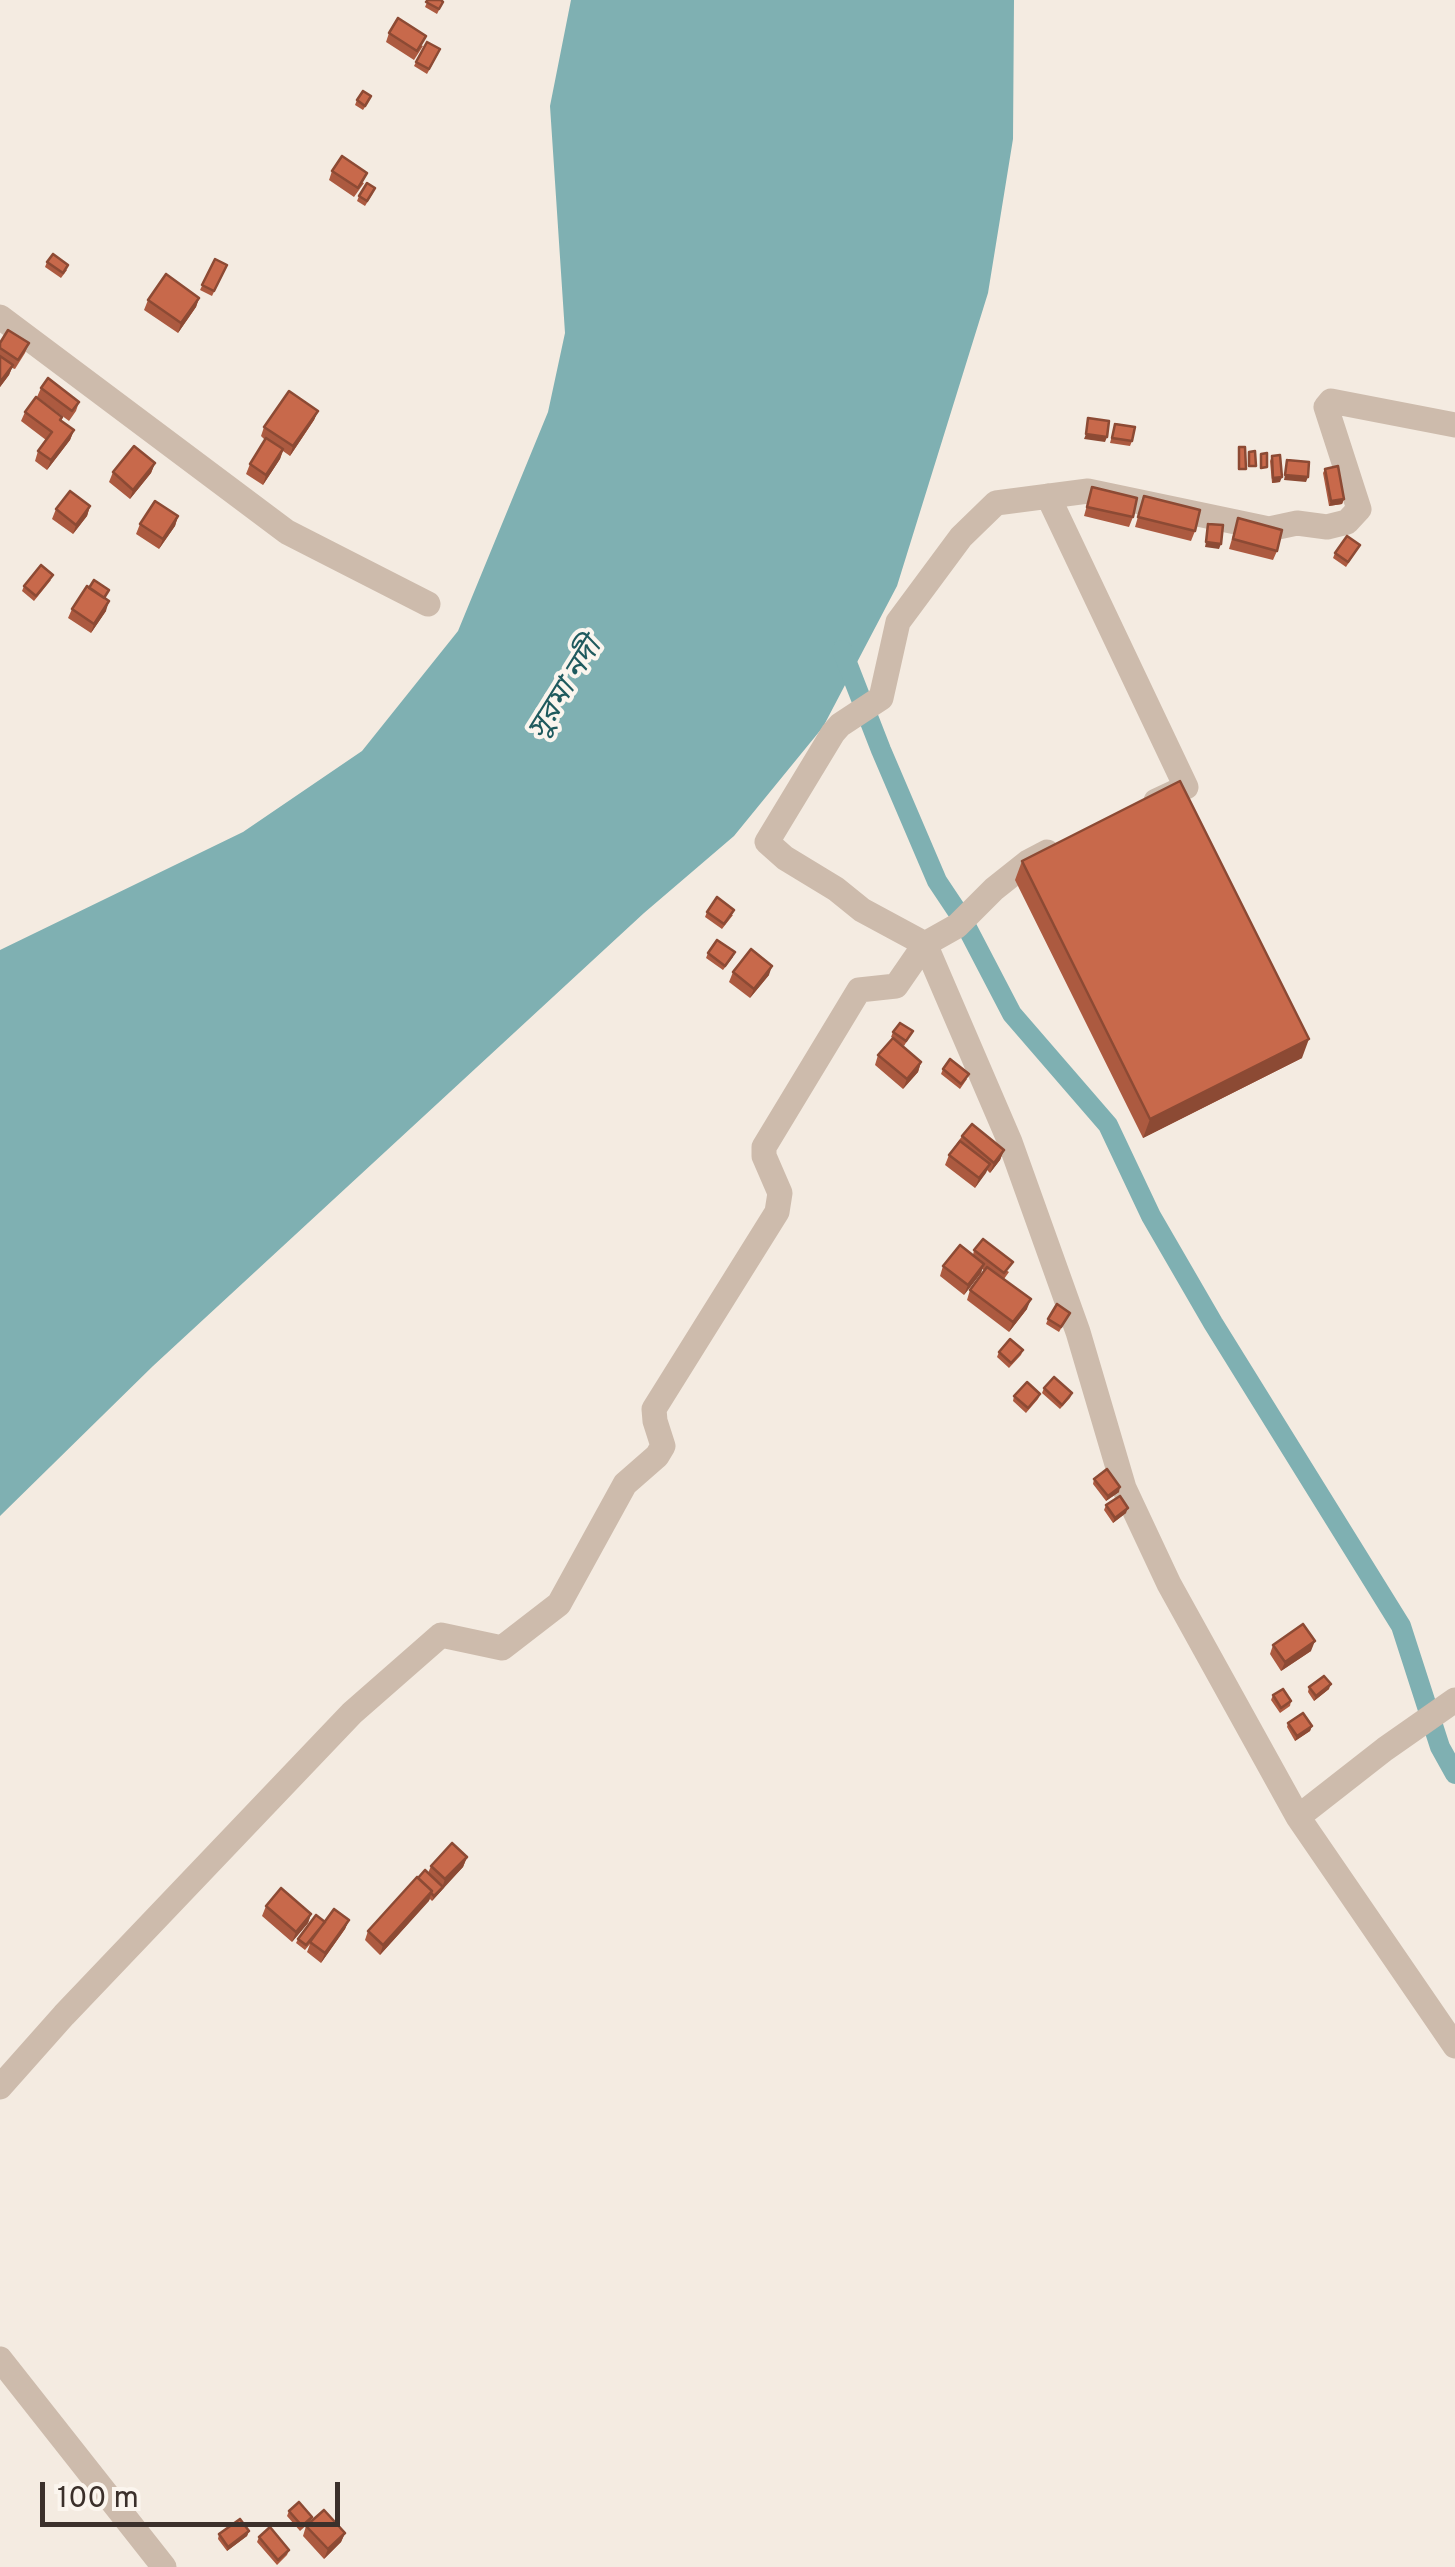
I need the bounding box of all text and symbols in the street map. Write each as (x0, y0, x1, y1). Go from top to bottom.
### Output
water label: সুরমা নদী (522, 633, 612, 747)
scale bar (45, 2462, 345, 2524)
text: 100 m (57, 2481, 139, 2518)

